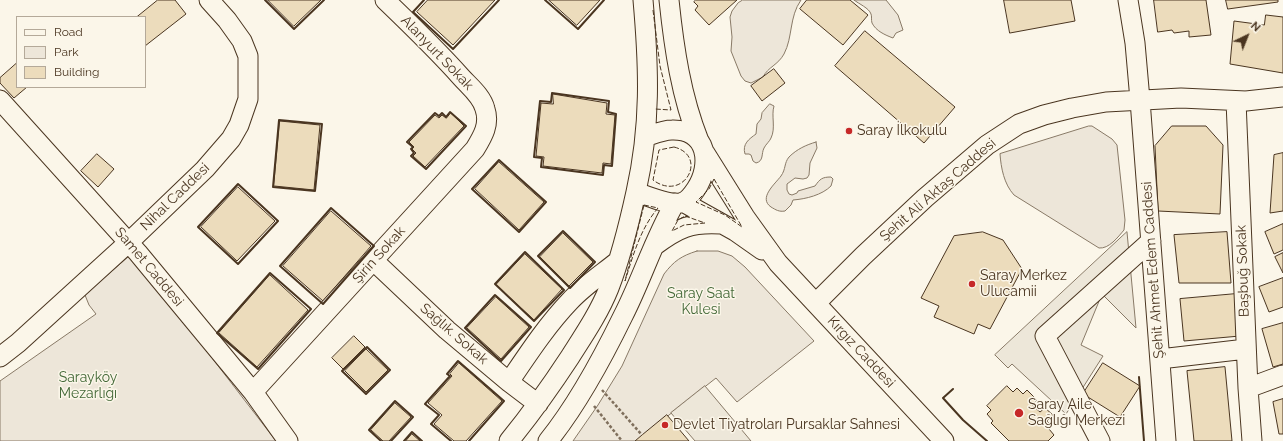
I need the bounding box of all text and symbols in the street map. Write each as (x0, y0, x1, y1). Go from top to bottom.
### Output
street label: Alanyurt Sokak (397, 12, 477, 94)
legend (16, 16, 146, 88)
north arrow (1227, 16, 1267, 56)
text: N (1248, 19, 1263, 34)
text: Road (54, 25, 83, 39)
text: Park (54, 45, 79, 59)
text: Building (54, 65, 100, 79)
place label: Saray İlkokulu (857, 123, 947, 139)
marker: Saray İlkokulu (844, 126, 854, 136)
street label: Şehit Ali Aktaş Caddesi (877, 135, 999, 245)
street label: Nihal Caddesi (137, 160, 213, 234)
street label: Şehit Ahmet Edem Caddesi (1138, 181, 1168, 359)
street label: Şirin Sokak (349, 223, 409, 287)
street label: Samet Caddesi (111, 224, 187, 310)
street label: Başbuğ Sokak (1233, 225, 1253, 317)
place label: Saray Merkez Ulucamii (980, 268, 1067, 300)
marker: Saray Merkez Ulucamii (967, 279, 977, 289)
park label: Saray Saat Kulesi (667, 286, 735, 318)
street label: Sağlık. Sokak (417, 300, 491, 368)
street label: Kırgız Caddesi (824, 313, 898, 391)
park label: Sarayköy Mezarlığı (59, 370, 117, 402)
place label: Saray Aile Sağlığı Merkezi (1028, 397, 1125, 430)
marker: Saray Aile Sağlığı Merkezi (1013, 407, 1025, 419)
place label: Devlet Tiyatroları Pursaklar Sahnesi (673, 417, 900, 433)
marker: Devlet Tiyatroları Pursaklar Sahnesi (660, 420, 670, 430)

